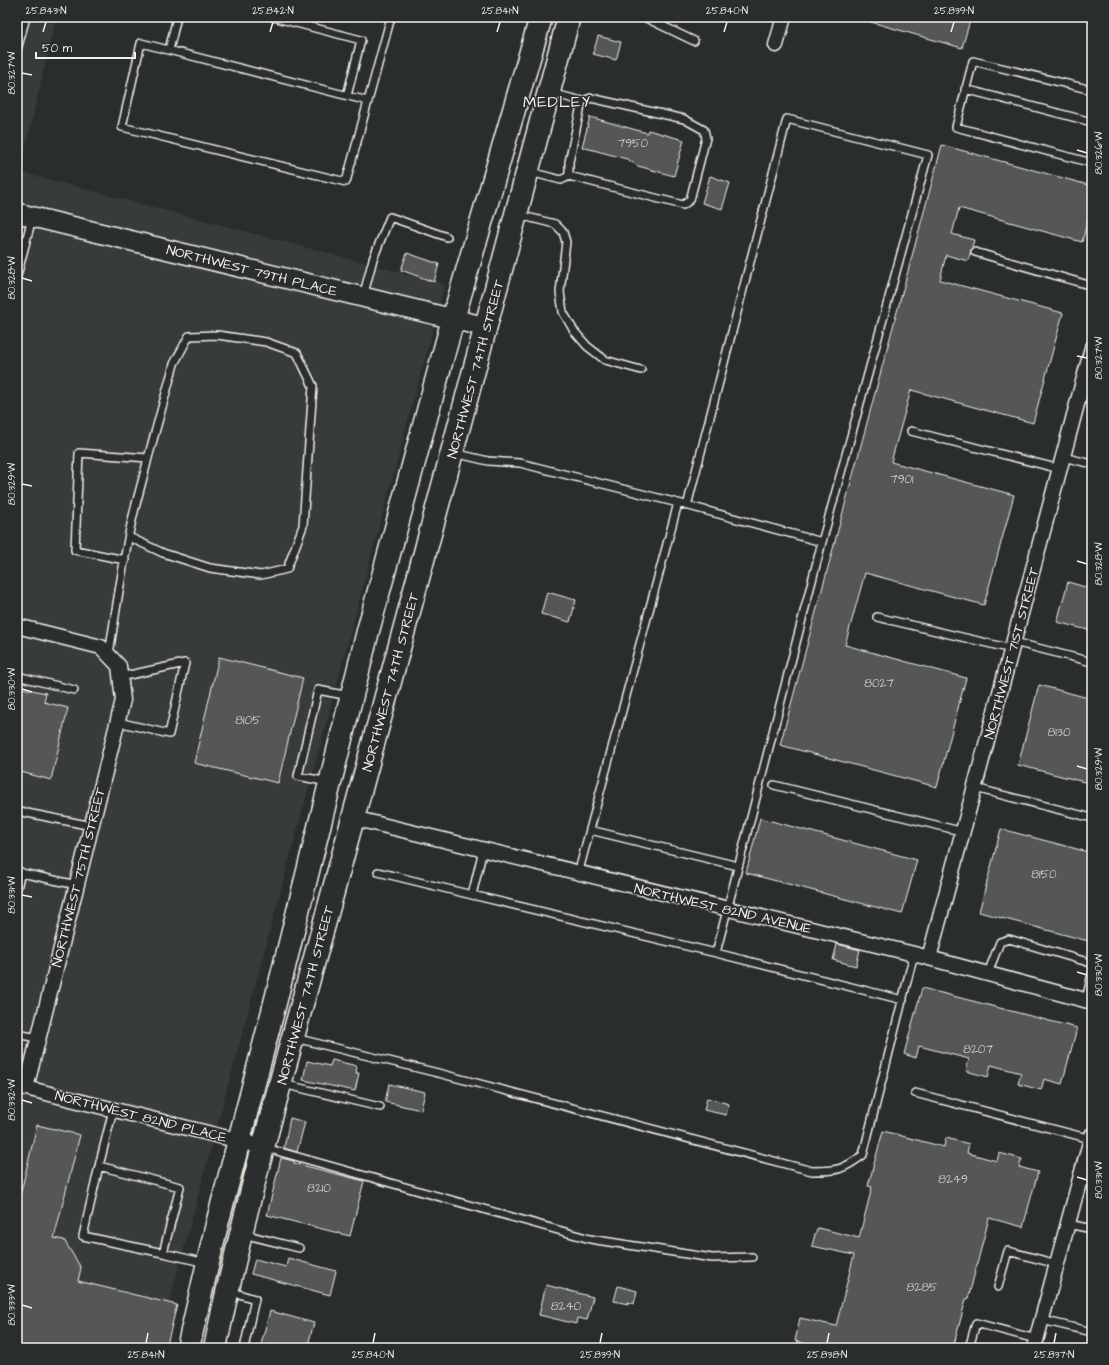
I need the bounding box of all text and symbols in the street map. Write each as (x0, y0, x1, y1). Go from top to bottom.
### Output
text: 25.843°N (25, 4, 67, 18)
text: 25.842°N (252, 4, 294, 18)
text: 25.841°N (481, 4, 519, 18)
text: 25.840°N (706, 4, 748, 18)
text: 25.839°N (934, 4, 974, 18)
scale bar (36, 34, 135, 60)
text: 50 m (42, 40, 73, 57)
text: 80.327°W (5, 51, 19, 94)
district label: MEDLEY (523, 91, 591, 113)
text: 80.326°W (1092, 131, 1106, 174)
house number: 7950 (618, 135, 649, 152)
street label: NORTHWEST 79TH PLACE (164, 240, 340, 302)
text: 80.328°W (5, 256, 19, 300)
street label: NORTHWEST 74TH STREET (442, 278, 510, 461)
text: 80.327°W (1092, 336, 1106, 379)
text: 80.329°W (5, 462, 19, 505)
house number: 7901 (890, 471, 914, 488)
text: 80.328°W (1092, 542, 1106, 586)
street label: NORTHWEST 71ST STREET (979, 565, 1045, 741)
street label: NORTHWEST 74TH STREET (357, 591, 425, 774)
text: 80.330°W (5, 667, 19, 710)
house number: 8027 (864, 675, 894, 692)
house number: 8105 (235, 712, 261, 729)
house number: 8130 (1048, 724, 1071, 741)
text: 80.329°W (1092, 747, 1106, 790)
street label: NORTHWEST 75TH STREET (47, 785, 111, 969)
house number: 8150 (1031, 866, 1057, 883)
text: 80.331°W (5, 876, 19, 914)
street label: NORTHWEST 82ND AVENUE (632, 879, 814, 939)
street label: NORTHWEST 74TH STREET (272, 904, 340, 1087)
text: 80.330°W (1092, 953, 1106, 996)
house number: 8207 (963, 1041, 993, 1058)
text: 80.332°W (5, 1079, 19, 1121)
street label: NORTHWEST 82ND PLACE (53, 1086, 229, 1148)
text: 80.331°W (1092, 1161, 1106, 1199)
house number: 8249 (938, 1171, 968, 1188)
house number: 8210 (307, 1180, 331, 1197)
house number: 8285 (907, 1279, 938, 1296)
text: 80.333°W (5, 1284, 19, 1326)
house number: 8240 (551, 1298, 582, 1315)
text: 25.841°N (127, 1348, 165, 1362)
text: 25.840°N (352, 1348, 394, 1362)
text: 25.839°N (580, 1348, 620, 1362)
text: 25.838°N (807, 1348, 847, 1362)
text: 25.837°N (1034, 1348, 1074, 1362)

